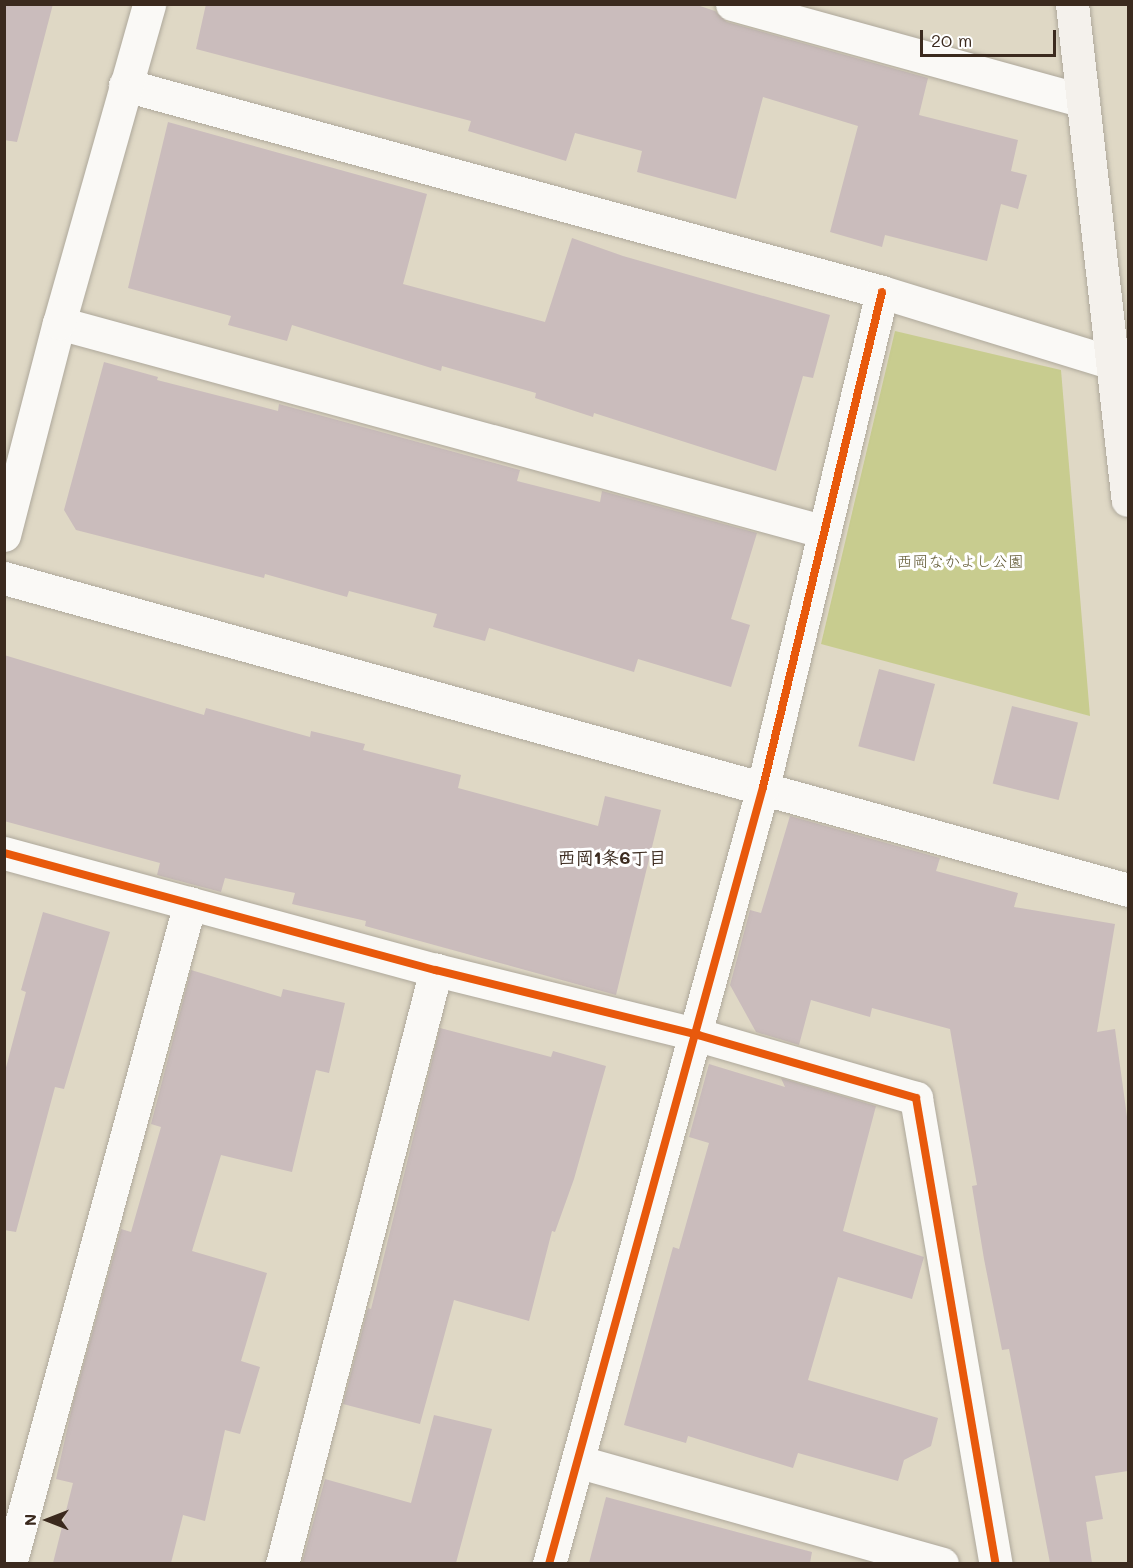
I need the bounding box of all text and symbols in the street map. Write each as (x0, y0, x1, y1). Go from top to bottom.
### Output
scale bar (923, 18, 1060, 56)
text: 20 m (931, 28, 972, 52)
park label: 西岡なかよし公園 (896, 551, 1024, 571)
district label: 西岡1条6丁目 (558, 846, 666, 868)
north arrow (18, 1490, 78, 1550)
text: N (19, 1514, 40, 1526)

